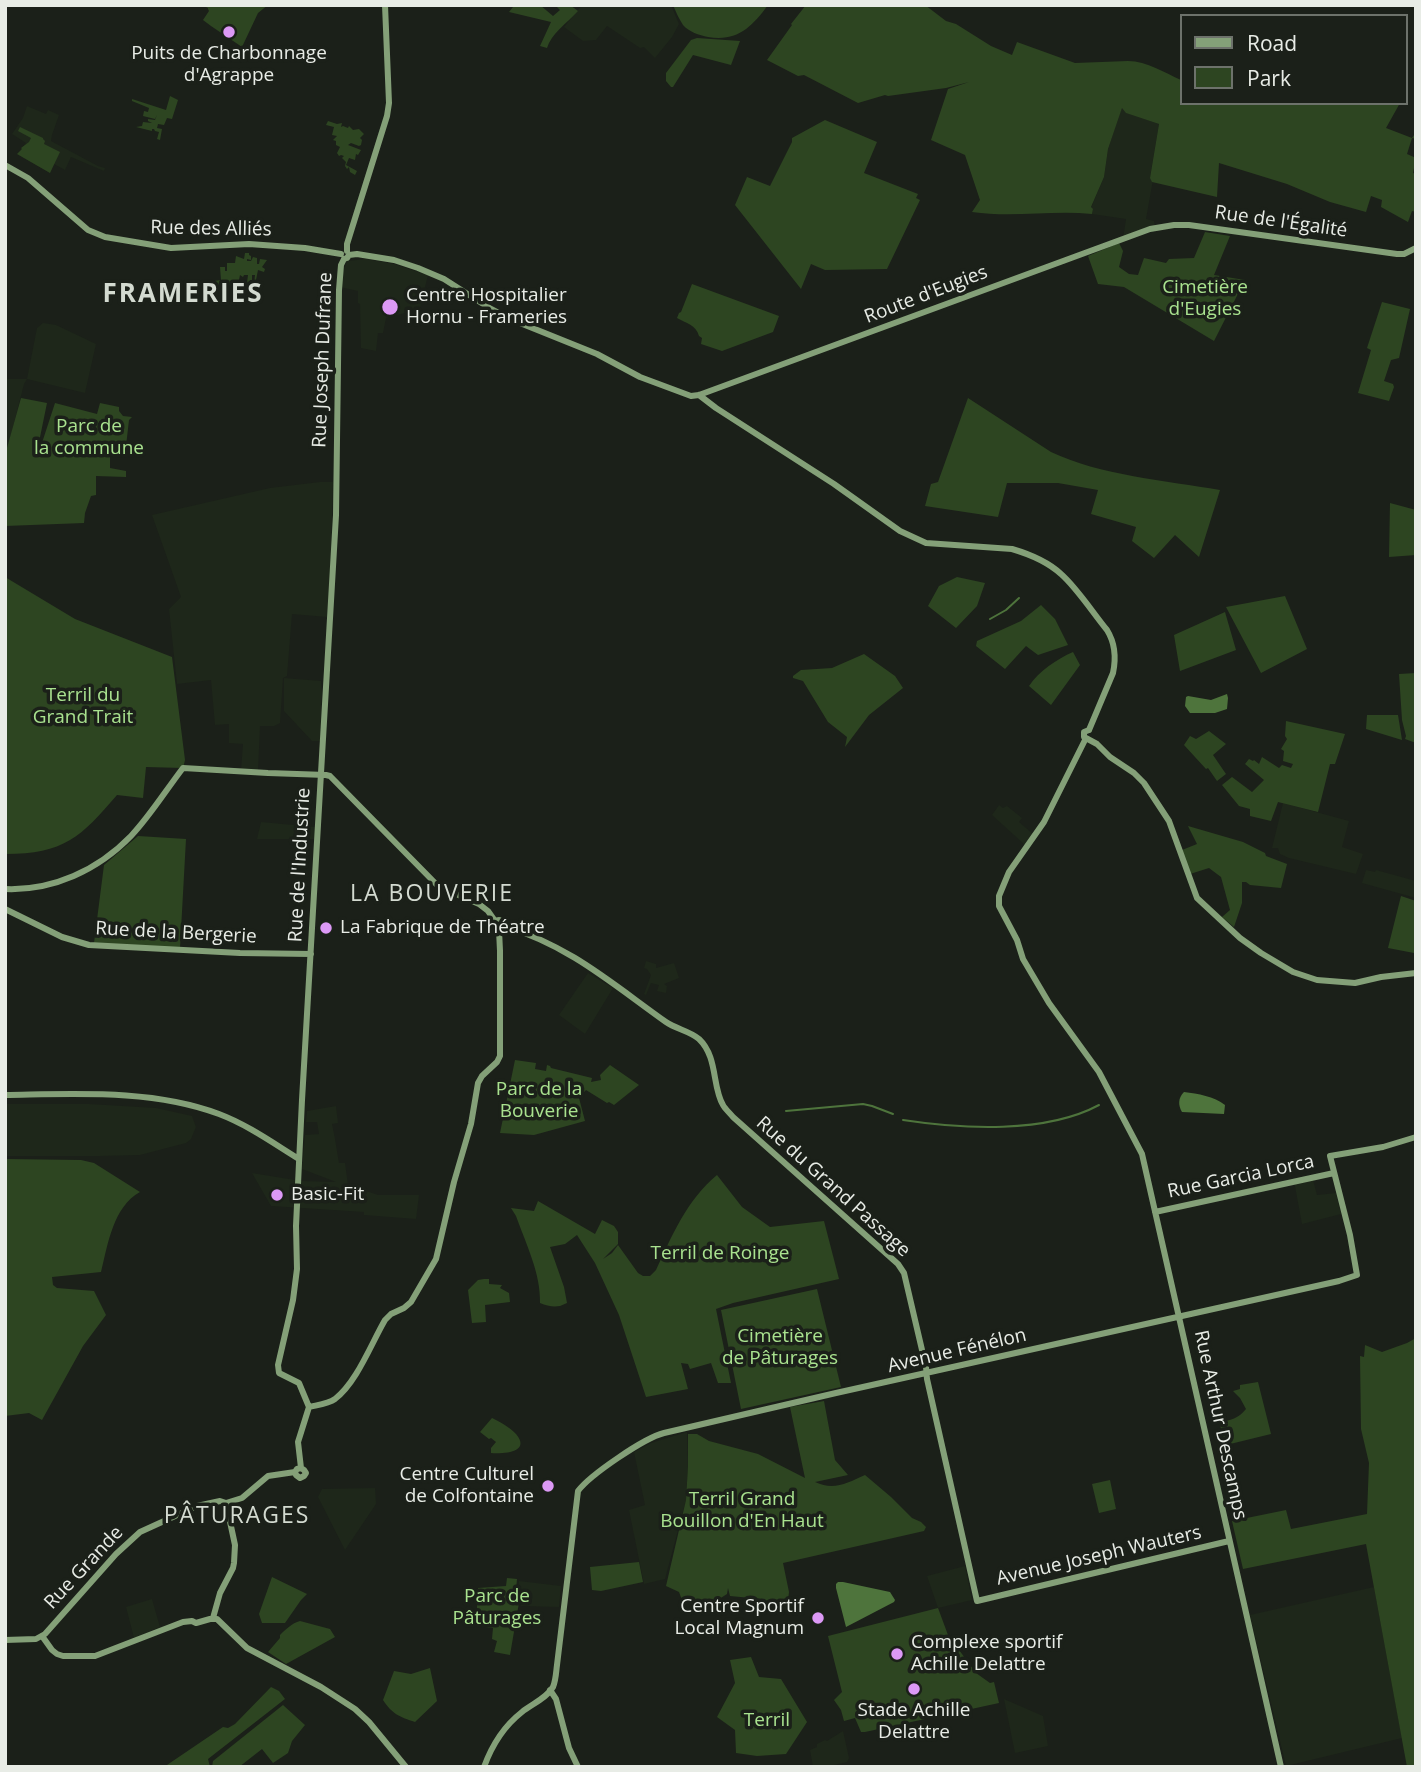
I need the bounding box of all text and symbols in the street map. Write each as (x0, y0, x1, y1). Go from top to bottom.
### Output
legend (1180, 14, 1407, 105)
marker: Puits de Charbonnage d'Agrappe (221, 24, 237, 40)
text: Road (1247, 29, 1297, 57)
place label: Puits de Charbonnage d'Agrappe (131, 43, 327, 87)
text: Park (1247, 64, 1291, 92)
street label: Rue de l'Égalité (1213, 201, 1349, 243)
street label: Rue des Alliés (150, 217, 272, 241)
street label: Route d'Eugies (861, 261, 991, 329)
street label: Rue Joseph Dufrane (309, 272, 337, 448)
park label: Cimetière d'Eugies (1162, 277, 1248, 321)
district label: FRAMERIES (104, 279, 262, 311)
place label: Centre Hospitalier Hornu - Frameries (406, 285, 567, 329)
marker: Centre Hospitalier Hornu - Frameries (380, 297, 400, 317)
park label: Parc de la commune (34, 416, 144, 460)
park label: Terril du Grand Trait (33, 685, 133, 729)
street label: Rue de l'Industrie (285, 787, 315, 943)
district label: LA BOUVERIE (351, 880, 513, 908)
street label: Rue de la Bergerie (95, 917, 257, 949)
place label: La Fabrique de Théatre (340, 917, 545, 939)
marker: La Fabrique de Théatre (318, 920, 334, 936)
park label: Parc de la Bouverie (496, 1079, 582, 1123)
street label: Rue du Grand Passage (751, 1112, 915, 1262)
street label: Rue Garcia Lorca (1166, 1150, 1316, 1204)
place label: Basic-Fit (291, 1184, 364, 1206)
marker: Basic-Fit (269, 1187, 285, 1203)
park label: Terril de Roinge (650, 1243, 790, 1265)
street label: Avenue Fénélon (885, 1324, 1029, 1378)
park label: Cimetière de Pâturages (722, 1326, 838, 1370)
street label: Rue Arthur Descamps (1189, 1328, 1251, 1522)
place label: Centre Culturel de Colfontaine (399, 1464, 534, 1508)
marker: Centre Culturel de Colfontaine (540, 1478, 556, 1494)
park label: Terril Grand Bouillon d'En Haut (660, 1489, 824, 1533)
district label: PÂTURAGES (165, 1502, 309, 1530)
street label: Avenue Joseph Wauters (994, 1521, 1204, 1591)
street label: Rue Grande (40, 1522, 128, 1614)
park label: Parc de Pâturages (453, 1586, 541, 1630)
place label: Centre Sportif Local Magnum (674, 1596, 804, 1640)
marker: Centre Sportif Local Magnum (810, 1610, 826, 1626)
place label: Complexe sportif Achille Delattre (911, 1632, 1062, 1676)
marker: Complexe sportif Achille Delattre (889, 1646, 905, 1662)
marker: Stade Achille Delattre (906, 1681, 922, 1697)
place label: Stade Achille Delattre (858, 1700, 970, 1744)
park label: Terril (744, 1710, 790, 1732)

